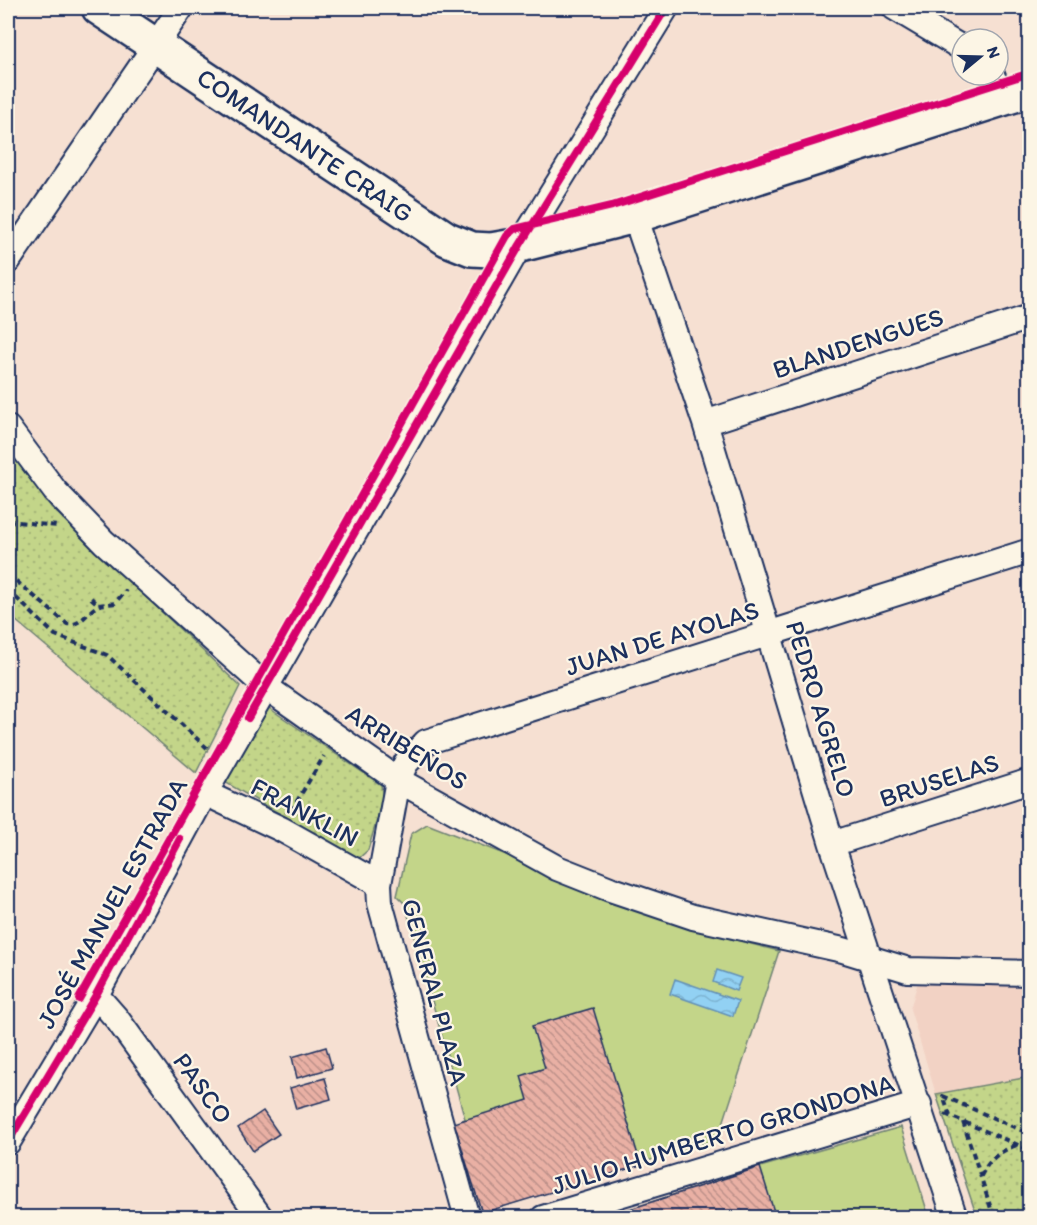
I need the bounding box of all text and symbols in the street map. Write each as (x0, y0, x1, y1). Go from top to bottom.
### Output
north arrow (950, 27, 1010, 87)
text: N (983, 44, 1004, 60)
street label: COMANDANTE CRAIG (191, 61, 419, 229)
street label: BLANDENGUES (769, 300, 947, 386)
street label: JUAN DE AYOLAS (561, 593, 763, 683)
street label: PEDRO AGRELO (779, 617, 863, 801)
street label: ARRIBEÑOS (340, 697, 474, 797)
street label: BRUSELAS (875, 746, 1003, 814)
street label: FRANKLIN (246, 770, 364, 854)
street label: JOSÉ MANUEL ESTRADA (30, 772, 194, 1034)
street label: GENERAL PLAZA (395, 895, 475, 1089)
street label: PASCO (166, 1046, 240, 1130)
street label: JULIO HUMBERTO GRONDONA (548, 1067, 898, 1201)

